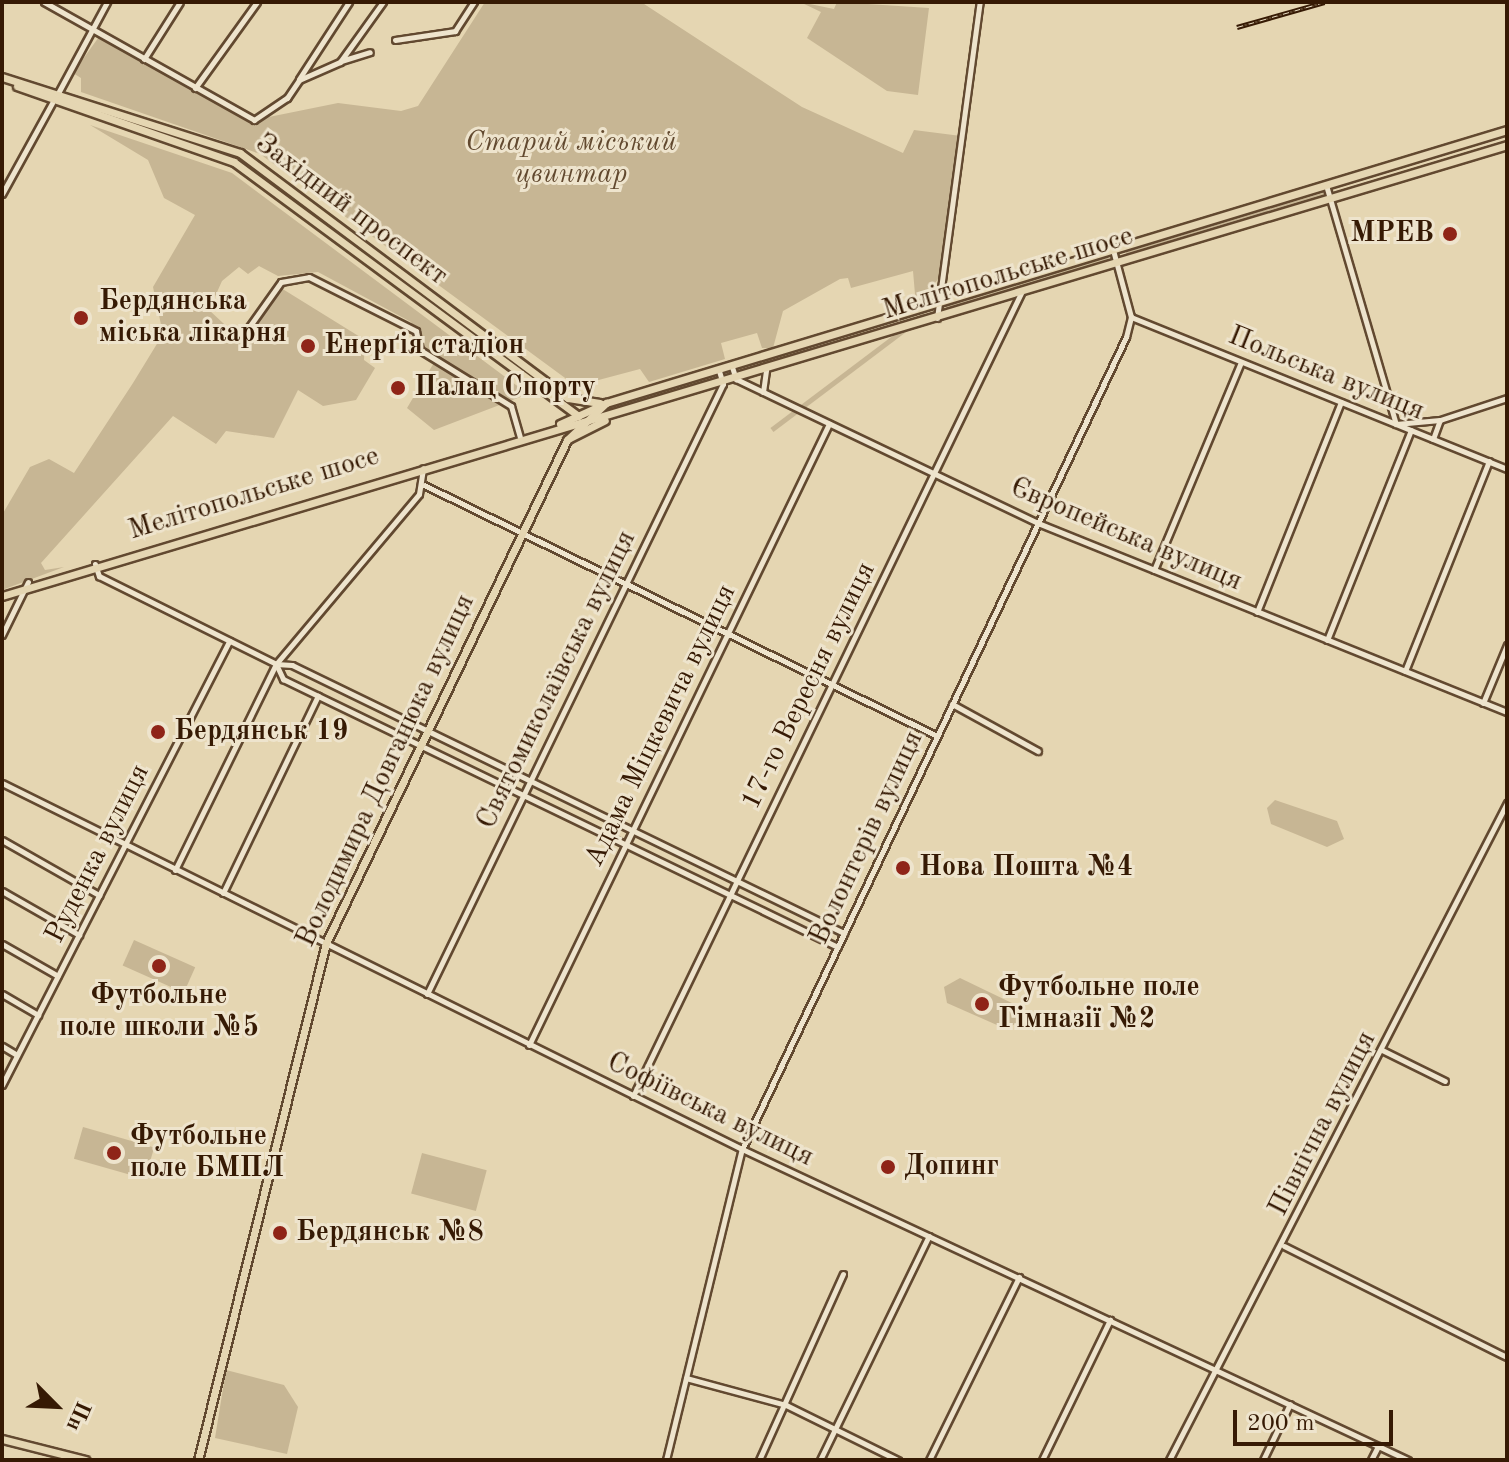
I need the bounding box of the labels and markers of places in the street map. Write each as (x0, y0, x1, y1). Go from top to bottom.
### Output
place label: МРЕВ (1350, 217, 1434, 251)
marker: МРЕВ (1441, 225, 1459, 243)
place label: Бердянська міська лікарня (99, 285, 287, 351)
marker: Бердянська міська лікарня (70, 307, 92, 329)
place label: Енерґія стадіон (324, 329, 524, 363)
marker: Енерґія стадіон (299, 337, 317, 355)
place label: Палац Спорту (414, 371, 596, 405)
marker: Палац Спорту (389, 379, 407, 397)
place label: Бердянськ 19 (174, 715, 348, 749)
marker: Бердянськ 19 (149, 723, 167, 741)
place label: Нова Пошта №4 (919, 851, 1133, 885)
marker: Нова Пошта №4 (894, 859, 912, 877)
marker: Футбольне поле школи №5 (150, 957, 168, 975)
place label: Футбольне поле Гімназії №2 (998, 971, 1200, 1037)
place label: Футбольне поле школи №5 (59, 979, 259, 1045)
marker: Футбольне поле Гімназії №2 (973, 995, 991, 1013)
place label: Футбольне поле БМПЛ (130, 1120, 284, 1186)
marker: Футбольне поле БМПЛ (105, 1144, 123, 1162)
place label: Допинг (904, 1150, 999, 1184)
marker: Допинг (879, 1158, 897, 1176)
place label: Бердянськ №8 (296, 1216, 484, 1250)
marker: Бердянськ №8 (271, 1224, 289, 1242)

